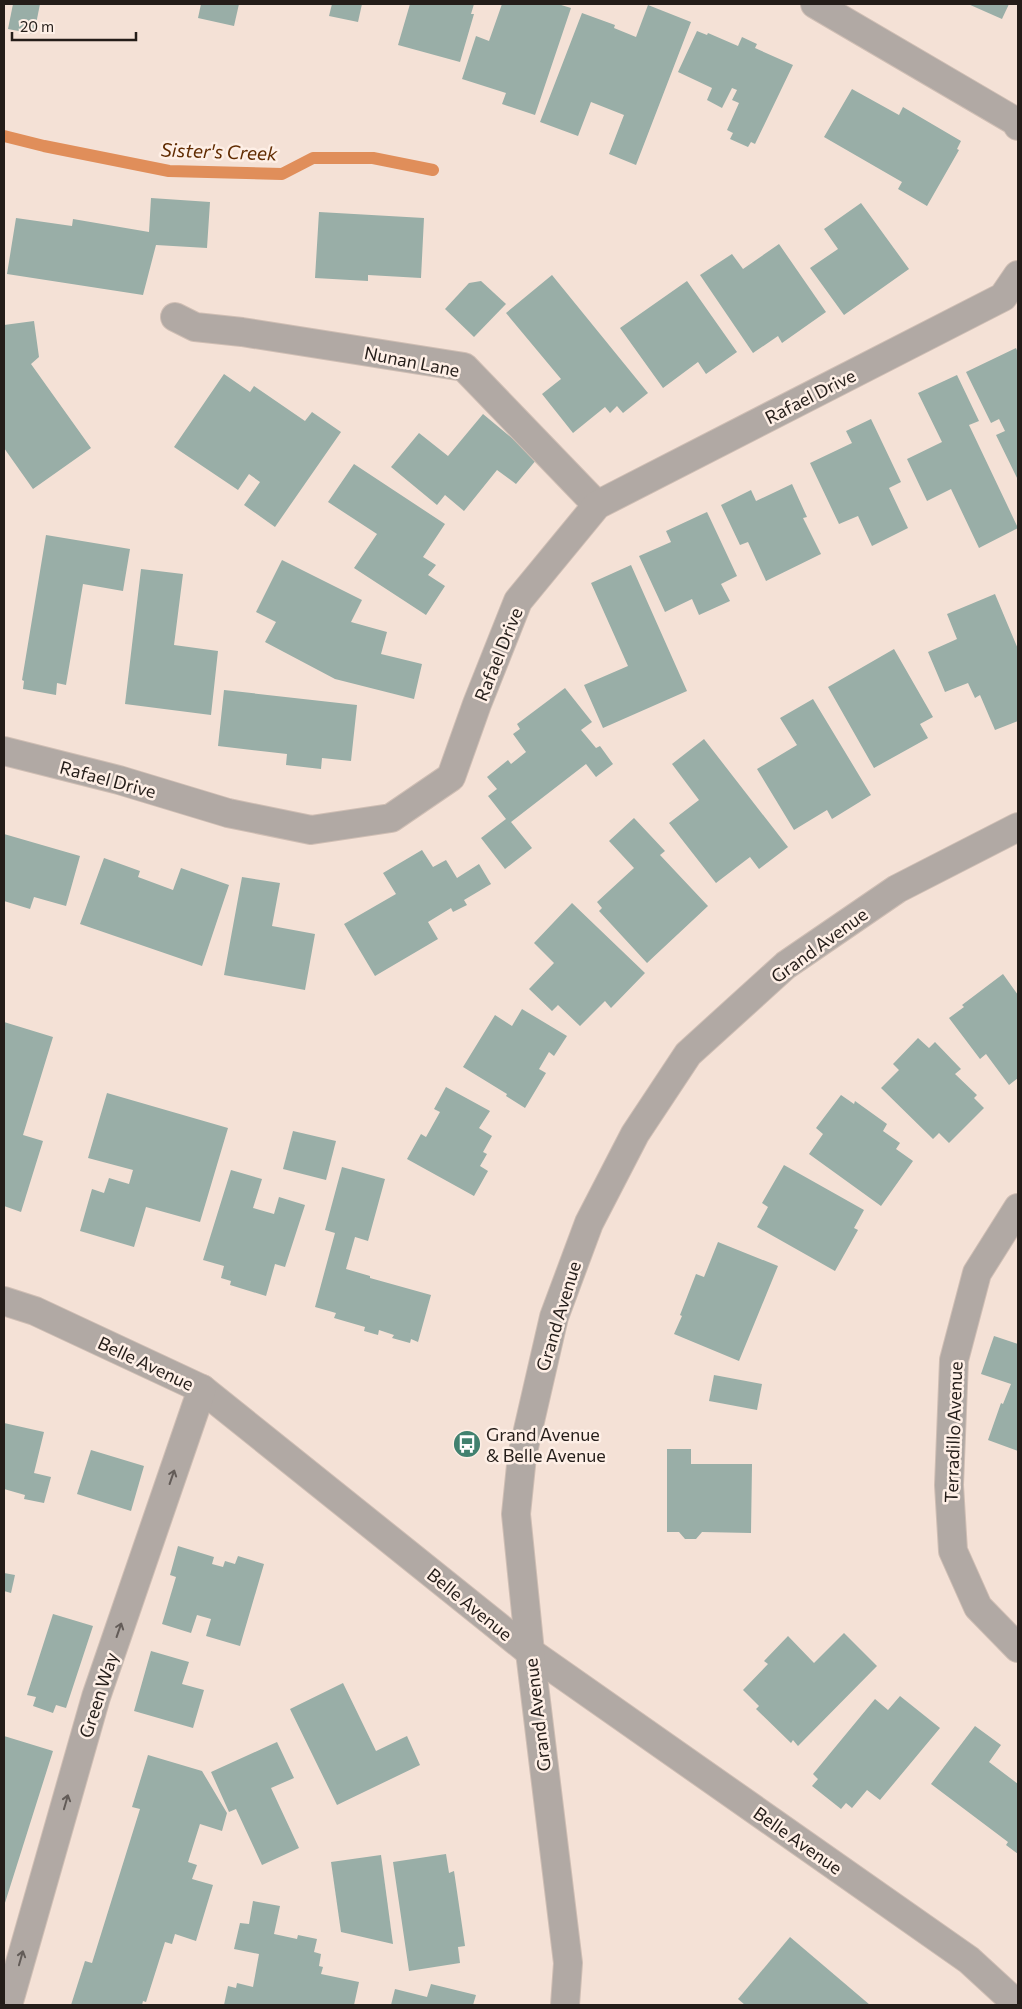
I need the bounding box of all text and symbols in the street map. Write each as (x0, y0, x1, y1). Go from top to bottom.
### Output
scale bar (12, 10, 136, 42)
text: 20 m (20, 17, 54, 35)
water label: Sister's Creek (160, 137, 278, 165)
street label: Nunan Lane (362, 341, 462, 381)
street label: Rafael Drive (761, 364, 859, 428)
street label: Rafael Drive (469, 604, 527, 704)
street label: Rafael Drive (57, 756, 159, 802)
street label: Grand Avenue (767, 903, 871, 987)
street label: Grand Avenue (531, 1258, 585, 1374)
street label: Belle Avenue (95, 1331, 197, 1395)
street label: Terradillo Avenue (940, 1361, 966, 1503)
place label: Grand Avenue & Belle Avenue (486, 1423, 606, 1466)
bus stop icon: Grand Avenue & Belle Avenue (452, 1429, 482, 1459)
one-way arrow (168, 1469, 177, 1485)
street label: Belle Avenue (423, 1563, 517, 1645)
one-way arrow (115, 1623, 124, 1639)
street label: Green Way (74, 1649, 122, 1741)
street label: Grand Avenue (519, 1657, 555, 1773)
one-way arrow (62, 1795, 72, 1811)
street label: Belle Avenue (749, 1801, 847, 1879)
one-way arrow (17, 1951, 27, 1967)

